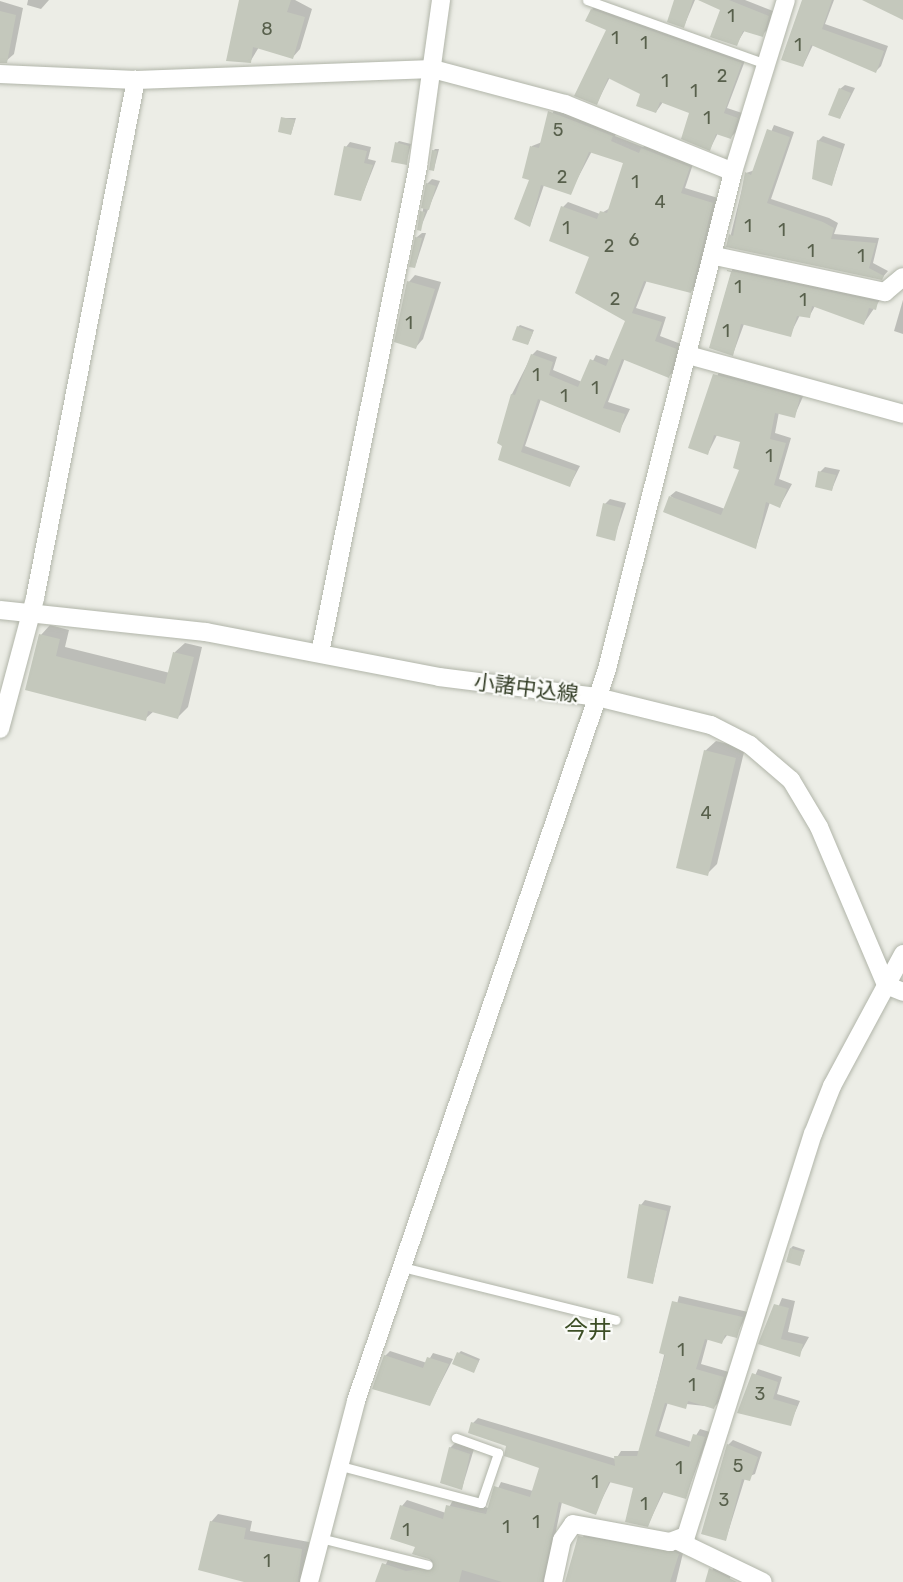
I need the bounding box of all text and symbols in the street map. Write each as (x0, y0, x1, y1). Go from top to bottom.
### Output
house number: 1 (727, 5, 735, 27)
house number: 8 (261, 18, 273, 40)
house number: 1 (611, 27, 619, 49)
house number: 1 (640, 32, 648, 54)
house number: 1 (794, 34, 802, 56)
house number: 2 (717, 65, 727, 87)
house number: 1 (661, 70, 669, 92)
house number: 1 (690, 80, 698, 102)
house number: 1 (703, 107, 711, 129)
house number: 5 (553, 119, 563, 141)
house number: 2 (557, 166, 567, 188)
house number: 1 (631, 171, 639, 193)
house number: 4 (654, 191, 666, 213)
house number: 1 (744, 215, 752, 237)
house number: 1 (562, 217, 570, 239)
house number: 1 (778, 219, 786, 241)
house number: 6 (629, 229, 639, 251)
house number: 2 (604, 235, 614, 257)
house number: 1 (807, 240, 815, 262)
house number: 1 (857, 245, 865, 267)
house number: 1 (734, 276, 742, 298)
house number: 2 (610, 288, 620, 310)
house number: 1 (799, 289, 807, 311)
house number: 1 (405, 312, 413, 334)
house number: 1 (722, 320, 730, 342)
house number: 1 (532, 364, 540, 386)
house number: 1 (591, 377, 599, 399)
house number: 1 (560, 385, 568, 407)
house number: 1 (765, 445, 773, 467)
street label: 小諸中込線 (472, 669, 580, 707)
house number: 4 (700, 802, 712, 824)
district label: 今井 (564, 1317, 612, 1345)
house number: 1 (677, 1339, 685, 1361)
house number: 1 (688, 1374, 696, 1396)
house number: 3 (755, 1383, 765, 1405)
house number: 5 (733, 1455, 743, 1477)
house number: 1 (675, 1457, 683, 1479)
house number: 1 (591, 1471, 599, 1493)
house number: 3 (719, 1489, 729, 1511)
house number: 1 (640, 1493, 648, 1515)
house number: 1 (532, 1511, 540, 1533)
house number: 1 (502, 1516, 510, 1538)
house number: 1 (402, 1519, 410, 1541)
house number: 1 (263, 1550, 271, 1572)

